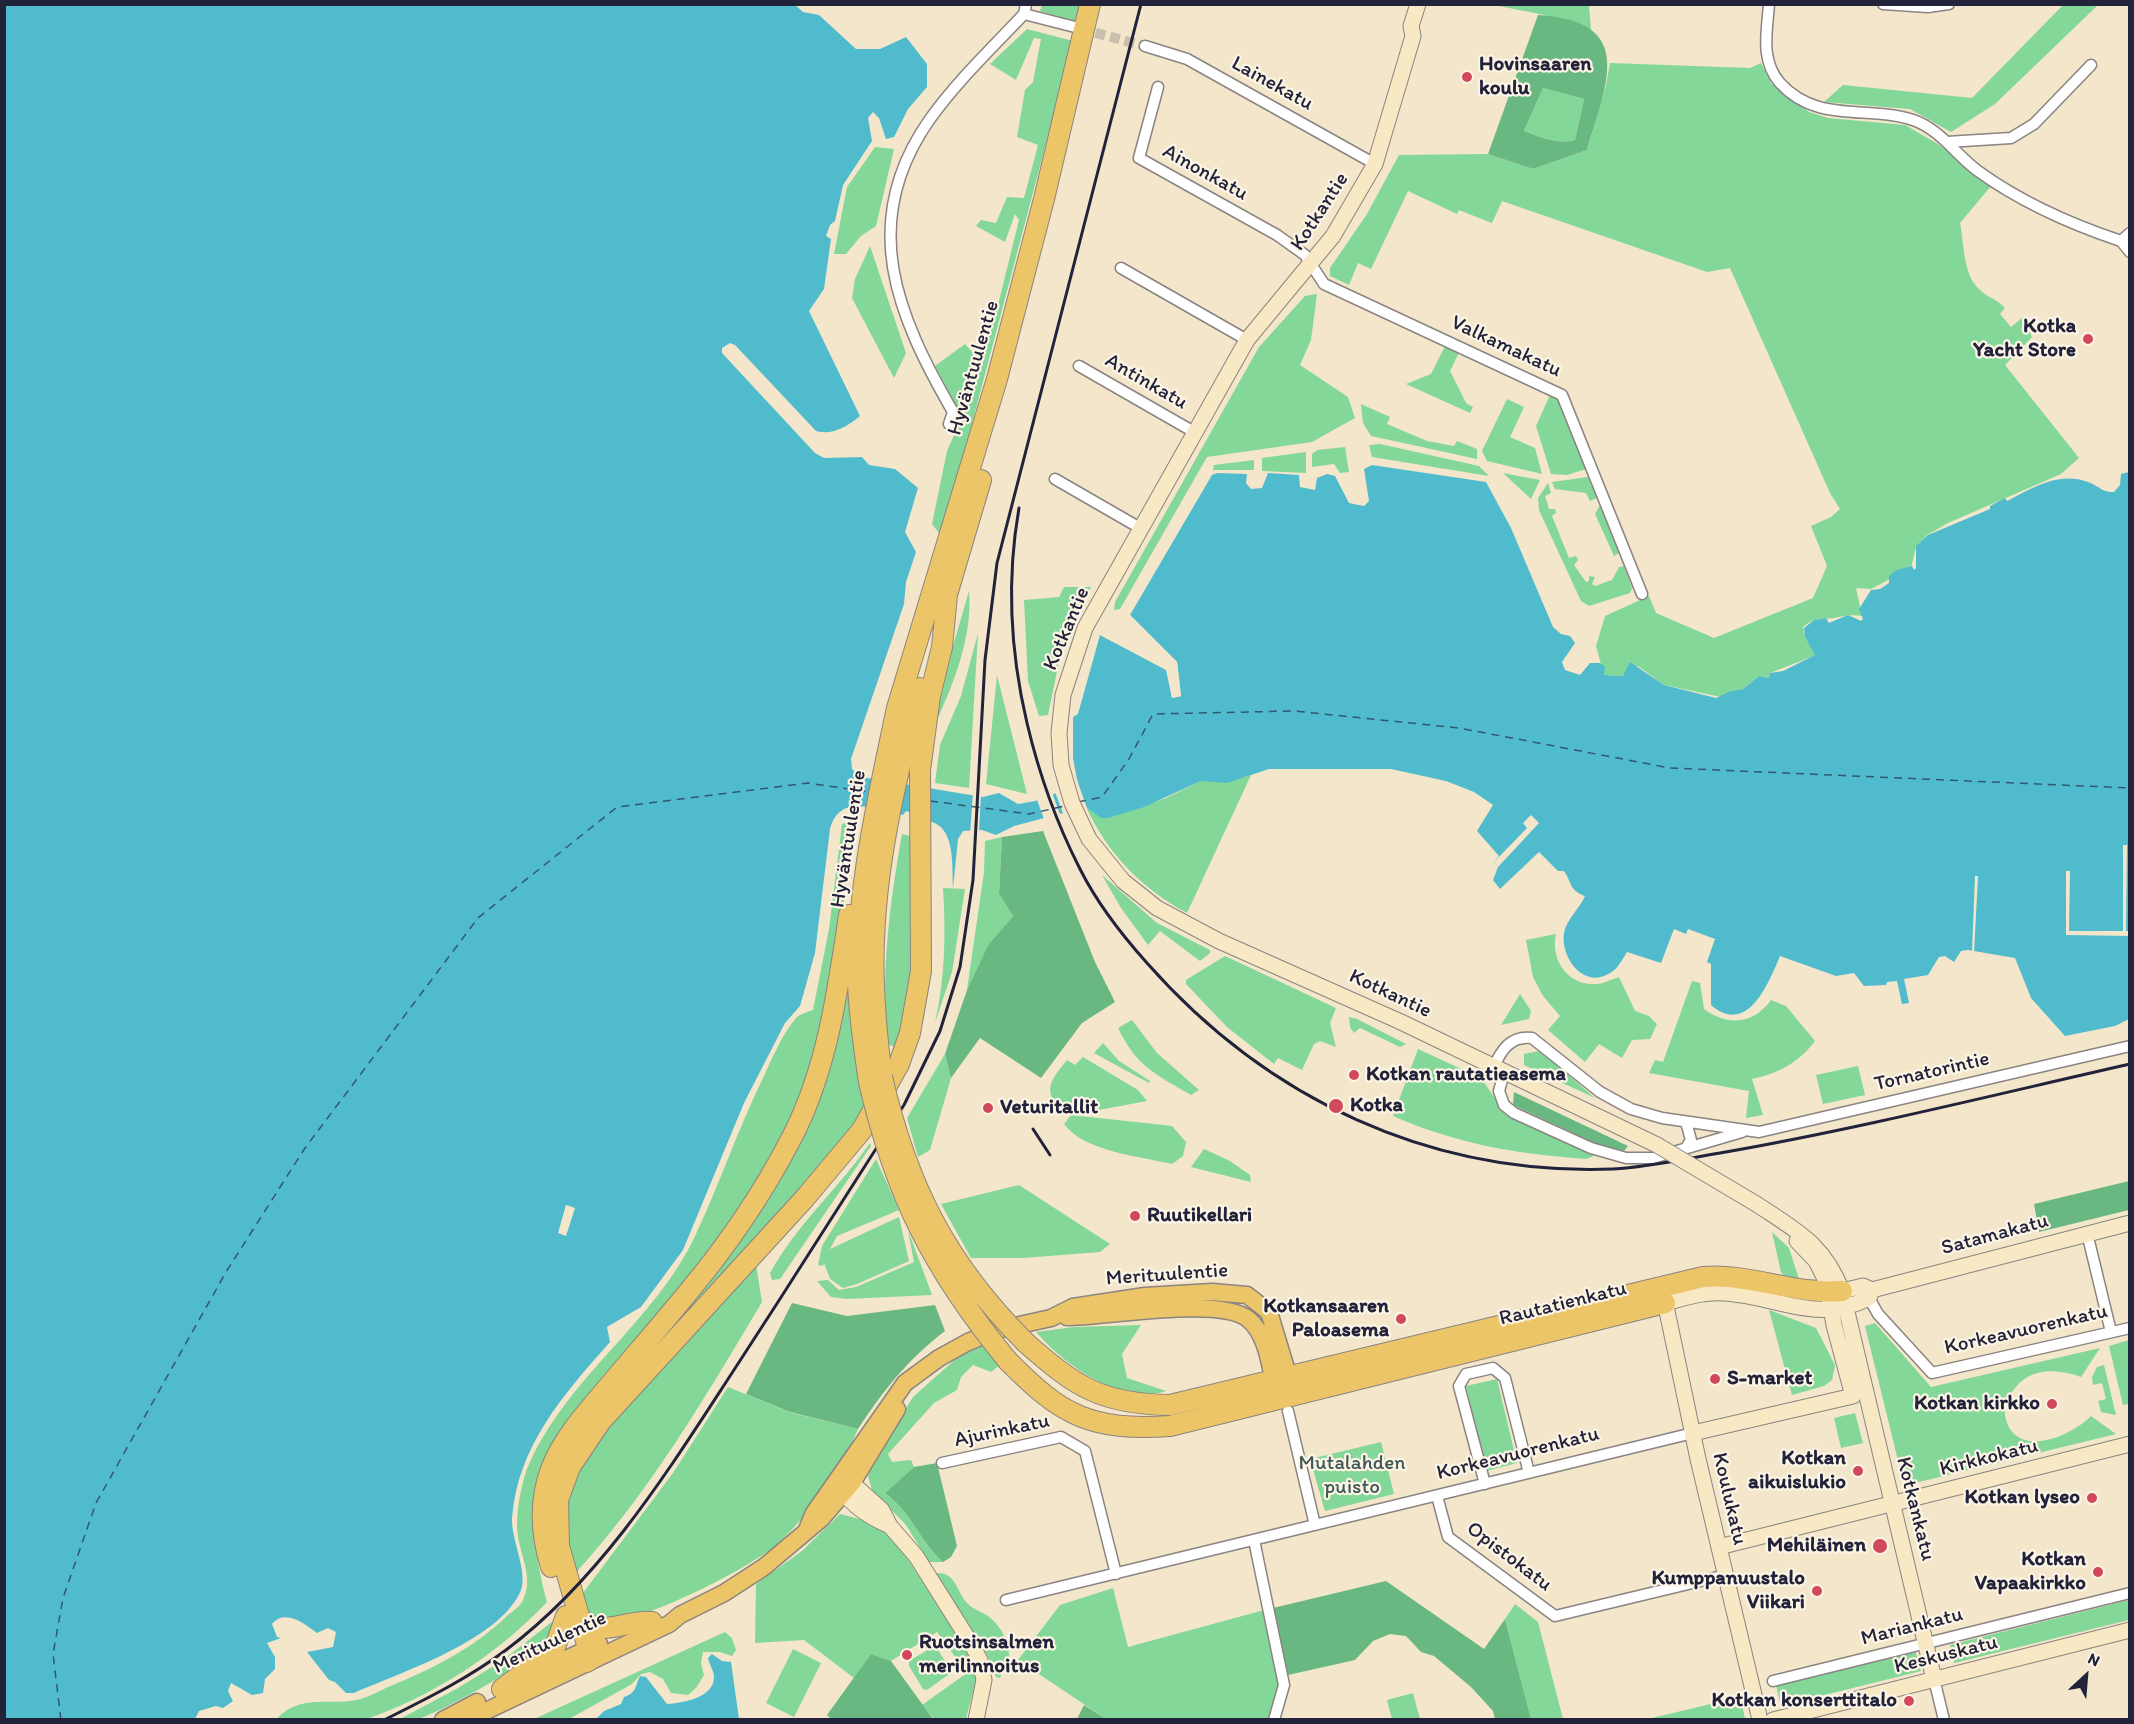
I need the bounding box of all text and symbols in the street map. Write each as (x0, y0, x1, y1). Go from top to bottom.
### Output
street label: Lainekatu (1227, 51, 1317, 117)
place label: Hovinsaaren koulu (1479, 52, 1591, 102)
marker: Hovinsaaren koulu (1460, 70, 1474, 84)
street label: Ainonkatu (1158, 139, 1252, 207)
street label: Kotkantie (1285, 168, 1355, 256)
street label: Hyväntuulentie (943, 298, 1005, 438)
street label: Valkamakatu (1447, 310, 1565, 384)
place label: Kotka Yacht Store (1973, 314, 2076, 364)
marker: Kotka Yacht Store (2081, 332, 2095, 346)
street label: Antinkatu (1100, 348, 1192, 416)
street label: Kotkantie (1038, 584, 1096, 674)
street label: Hyväntuulentie (826, 768, 872, 910)
street label: Kotkantie (1345, 964, 1435, 1024)
street label: Tornatorintie (1872, 1047, 1992, 1097)
place label: Kotkan rautatieasema (1366, 1062, 1566, 1088)
marker: Kotkan rautatieasema (1347, 1068, 1361, 1082)
place label: Kotka (1350, 1093, 1403, 1119)
place label: Veturitallit (1000, 1095, 1098, 1121)
marker: Kotka (1327, 1097, 1345, 1115)
marker: Veturitallit (981, 1101, 995, 1115)
place label: Ruutikellari (1147, 1203, 1252, 1229)
marker: Ruutikellari (1128, 1209, 1142, 1223)
street label: Satamakatu (1939, 1209, 2051, 1261)
street label: Merituulentie (1105, 1258, 1229, 1292)
street label: Rautatienkatu (1497, 1276, 1629, 1332)
place label: Kotkansaaren Paloasema (1263, 1294, 1389, 1344)
street label: Korkeavuorenkatu (1942, 1299, 2110, 1361)
marker: Kotkansaaren Paloasema (1394, 1312, 1408, 1326)
place label: S-market (1727, 1366, 1812, 1392)
marker: S-market (1708, 1372, 1722, 1386)
place label: Kotkan kirkko (1914, 1391, 2040, 1417)
marker: Kotkan kirkko (2045, 1397, 2059, 1411)
street label: Ajurinkatu (952, 1409, 1052, 1453)
street label: Korkeavuorenkatu (1434, 1422, 1602, 1486)
street label: Kirkkokatu (1937, 1434, 2041, 1482)
place label: Kotkan aikuislukio (1748, 1446, 1846, 1496)
street label: Koulukatu (1706, 1450, 1752, 1548)
park label: Mutalahden puisto (1298, 1451, 1406, 1501)
street label: Kotkankatu (1890, 1455, 1940, 1563)
marker: Kotkan aikuislukio (1851, 1464, 1865, 1478)
place label: Kotkan lyseo (1965, 1485, 2080, 1511)
marker: Kotkan lyseo (2085, 1491, 2099, 1505)
street label: Opistokatu (1461, 1517, 1557, 1597)
place label: Mehiläinen (1767, 1533, 1866, 1559)
marker: Mehiläinen (1871, 1537, 1889, 1555)
place label: Kotkan Vapaakirkko (1975, 1547, 2086, 1597)
marker: Kotkan Vapaakirkko (2091, 1565, 2105, 1579)
place label: Kumppanuustalo Viikari (1651, 1566, 1805, 1616)
marker: Kumppanuustalo Viikari (1810, 1584, 1824, 1598)
street label: Mariankatu (1858, 1602, 1966, 1652)
street label: Merituulentie (489, 1606, 611, 1680)
place label: Ruotsinsalmen merilinnoitus (919, 1630, 1054, 1680)
street label: Keskuskatu (1892, 1630, 2000, 1680)
north arrow (2056, 1646, 2116, 1706)
marker: Ruotsinsalmen merilinnoitus (900, 1648, 914, 1662)
text: N (2085, 1648, 2103, 1670)
place label: Kotkan konserttitalo (1711, 1688, 1897, 1714)
marker: Kotkan konserttitalo (1902, 1694, 1916, 1708)

